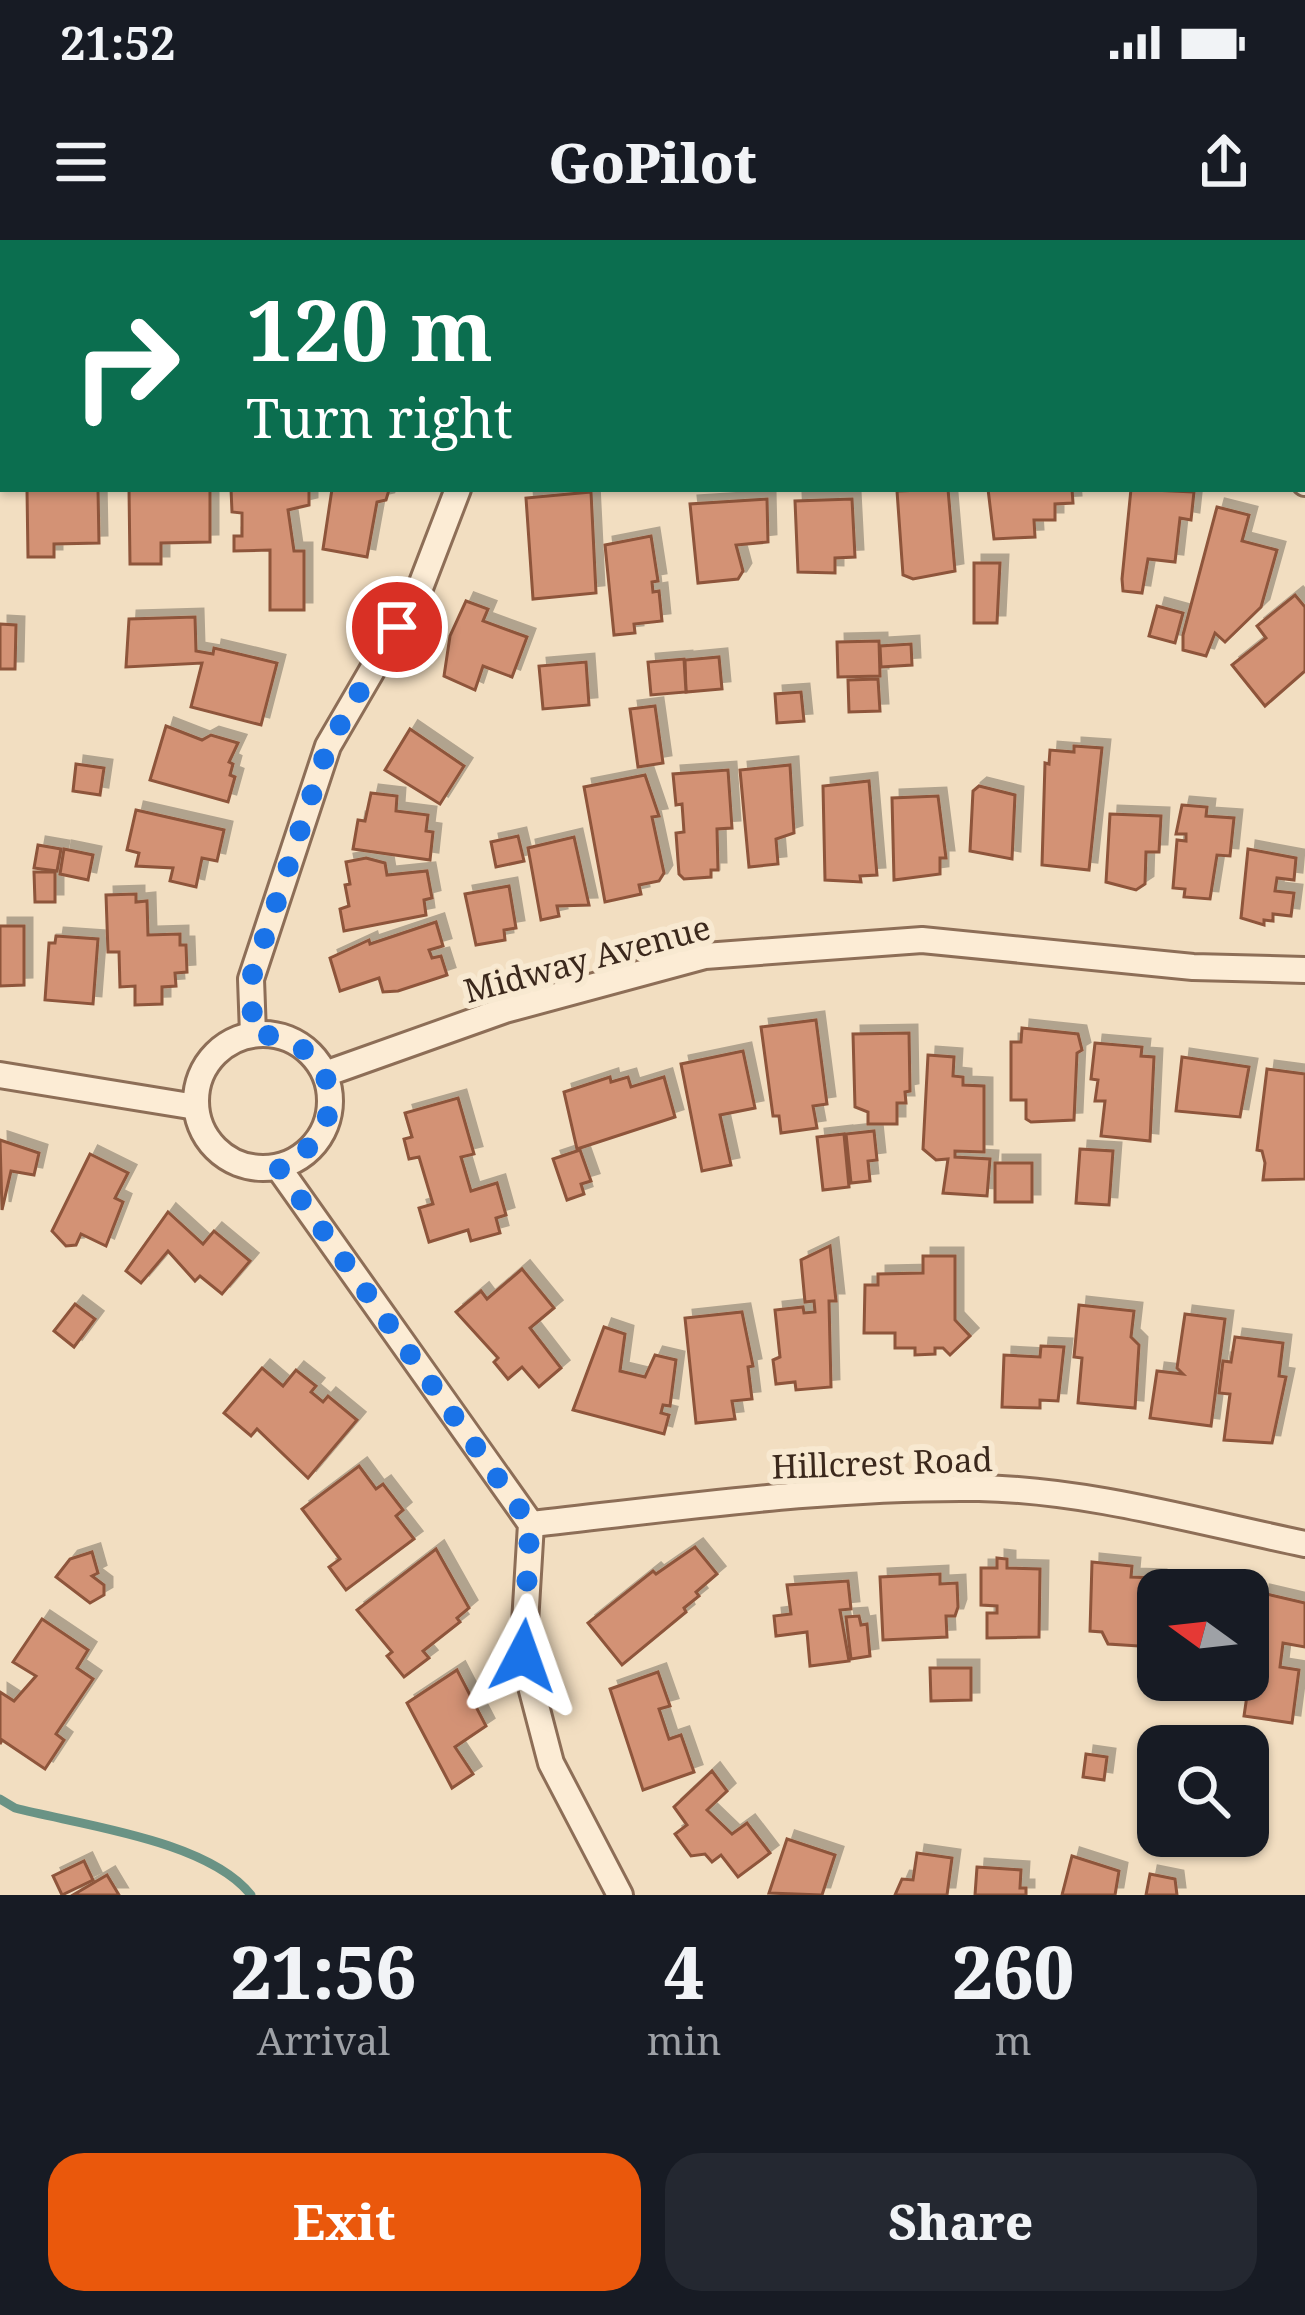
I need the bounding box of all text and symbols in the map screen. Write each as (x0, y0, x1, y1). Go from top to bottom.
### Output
text: 21:52 (60, 12, 175, 73)
text: GoPilot (548, 125, 757, 199)
icon: menu (48, 129, 114, 195)
icon: share (1191, 129, 1257, 195)
text: 120 m (246, 271, 493, 386)
icon: right (48, 288, 204, 444)
text: Turn right (246, 380, 513, 454)
pin (346, 576, 448, 678)
icon: arrive (364, 594, 430, 660)
street label: Midway Avenue (459, 904, 715, 1013)
street label: Hillcrest Road (771, 1436, 993, 1489)
north arrow (1137, 1569, 1269, 1701)
map controls (1137, 1569, 1269, 1857)
position arrow (460, 1593, 586, 1719)
button: search (1137, 1725, 1269, 1857)
text: 21:56 (231, 1922, 416, 2020)
text: 4 (664, 1922, 705, 2020)
text: 260 (952, 1922, 1074, 2020)
text: Arrival (257, 2013, 390, 2066)
text: min (647, 2013, 721, 2066)
text: m (995, 2013, 1032, 2066)
button: Exit (48, 2153, 641, 2291)
button: Share (665, 2153, 1257, 2291)

